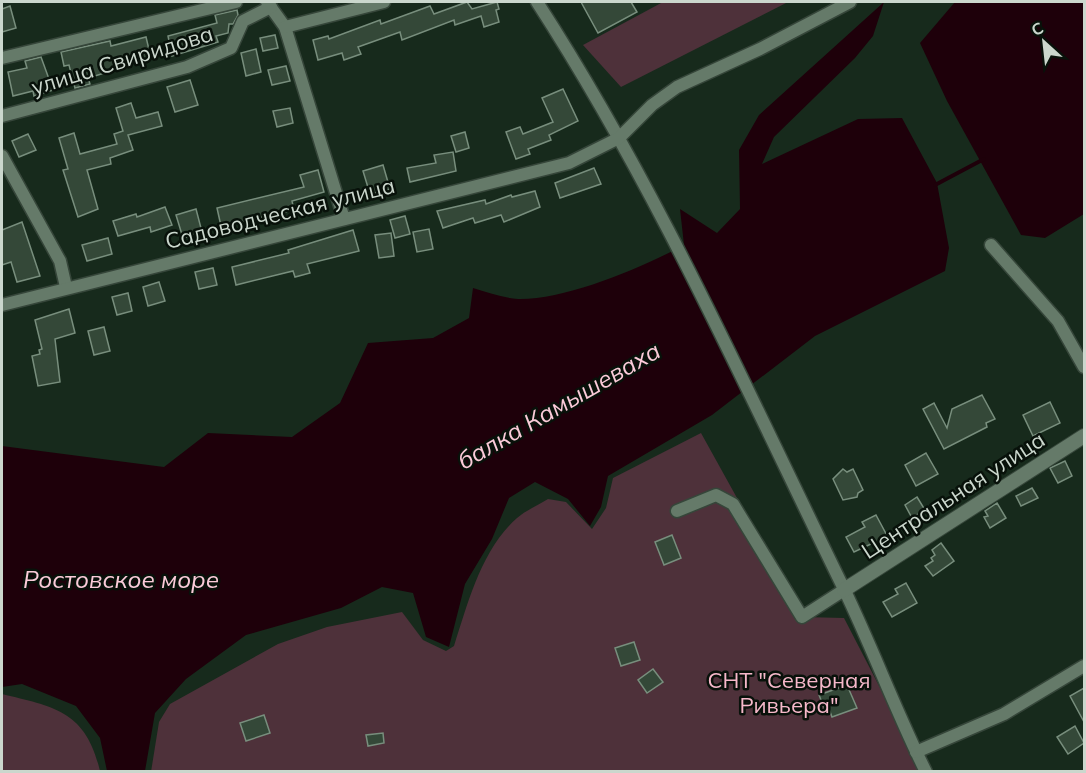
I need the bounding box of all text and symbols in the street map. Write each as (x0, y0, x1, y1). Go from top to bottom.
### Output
north arrow (1014, 12, 1074, 72)
text: С (1028, 17, 1047, 40)
street label: улица Свиридова (28, 19, 216, 101)
street label: Садоводческая улица (162, 171, 398, 255)
water label: балка Камышеваха (452, 335, 665, 475)
street label: Центральная улица (856, 425, 1050, 565)
water label: Ростовское море (23, 564, 219, 594)
park label: СНТ "Северная Ривьера" (707, 666, 871, 719)

